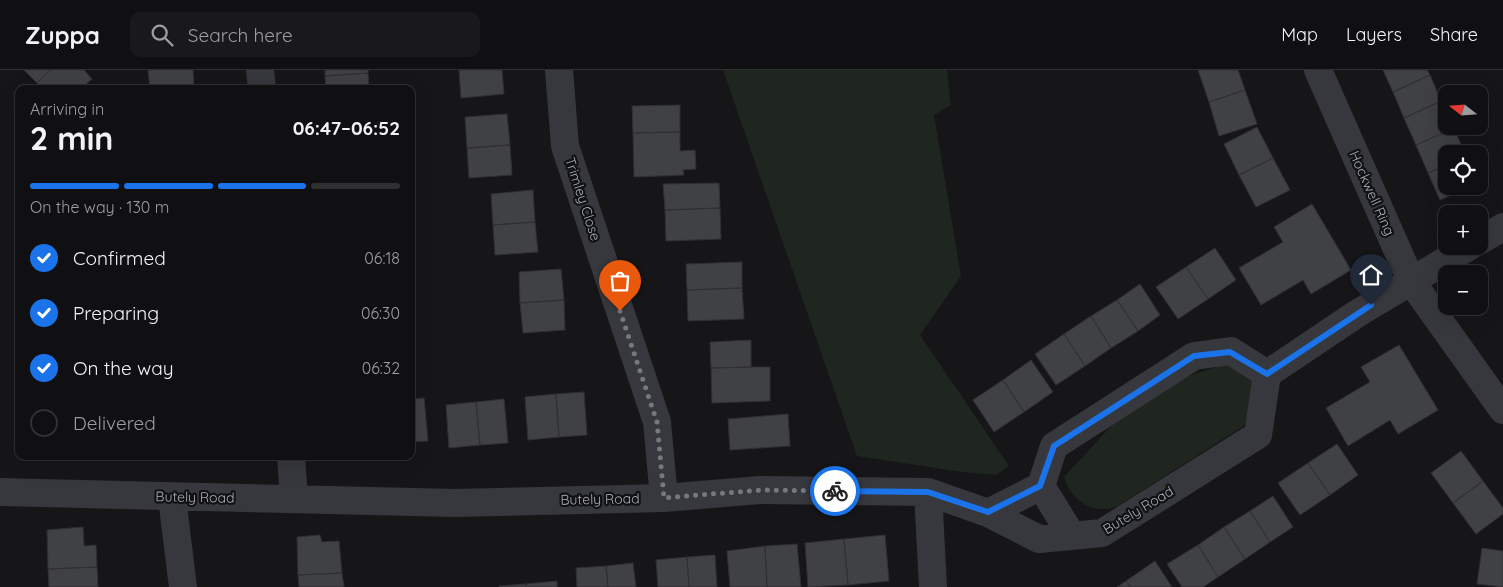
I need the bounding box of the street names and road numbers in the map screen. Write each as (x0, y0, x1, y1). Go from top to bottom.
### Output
street label: Hockwell Ring (1345, 148, 1399, 238)
street label: Trimley Close (561, 155, 605, 243)
street label: Butely Road (1099, 482, 1177, 538)
street label: Butely Road (155, 487, 235, 507)
street label: Butely Road (560, 489, 640, 509)

